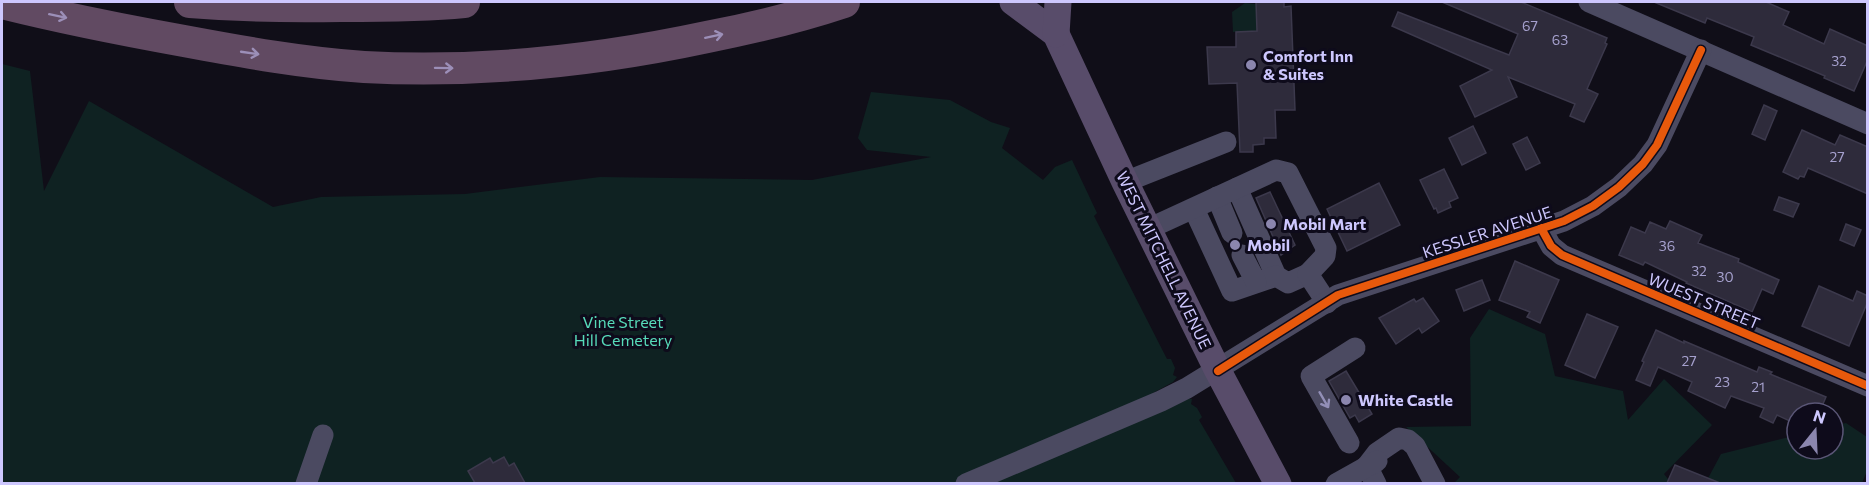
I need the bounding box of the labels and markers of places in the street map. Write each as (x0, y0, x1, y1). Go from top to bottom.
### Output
place label: Comfort Inn & Suites (1263, 46, 1353, 83)
marker: Comfort Inn & Suites (1244, 58, 1258, 72)
place label: Mobil Mart (1283, 214, 1367, 233)
marker: Mobil Mart (1264, 217, 1278, 231)
place label: Mobil (1247, 235, 1290, 254)
marker: Mobil (1228, 238, 1242, 252)
place label: White Castle (1358, 390, 1453, 409)
marker: White Castle (1339, 393, 1353, 407)

